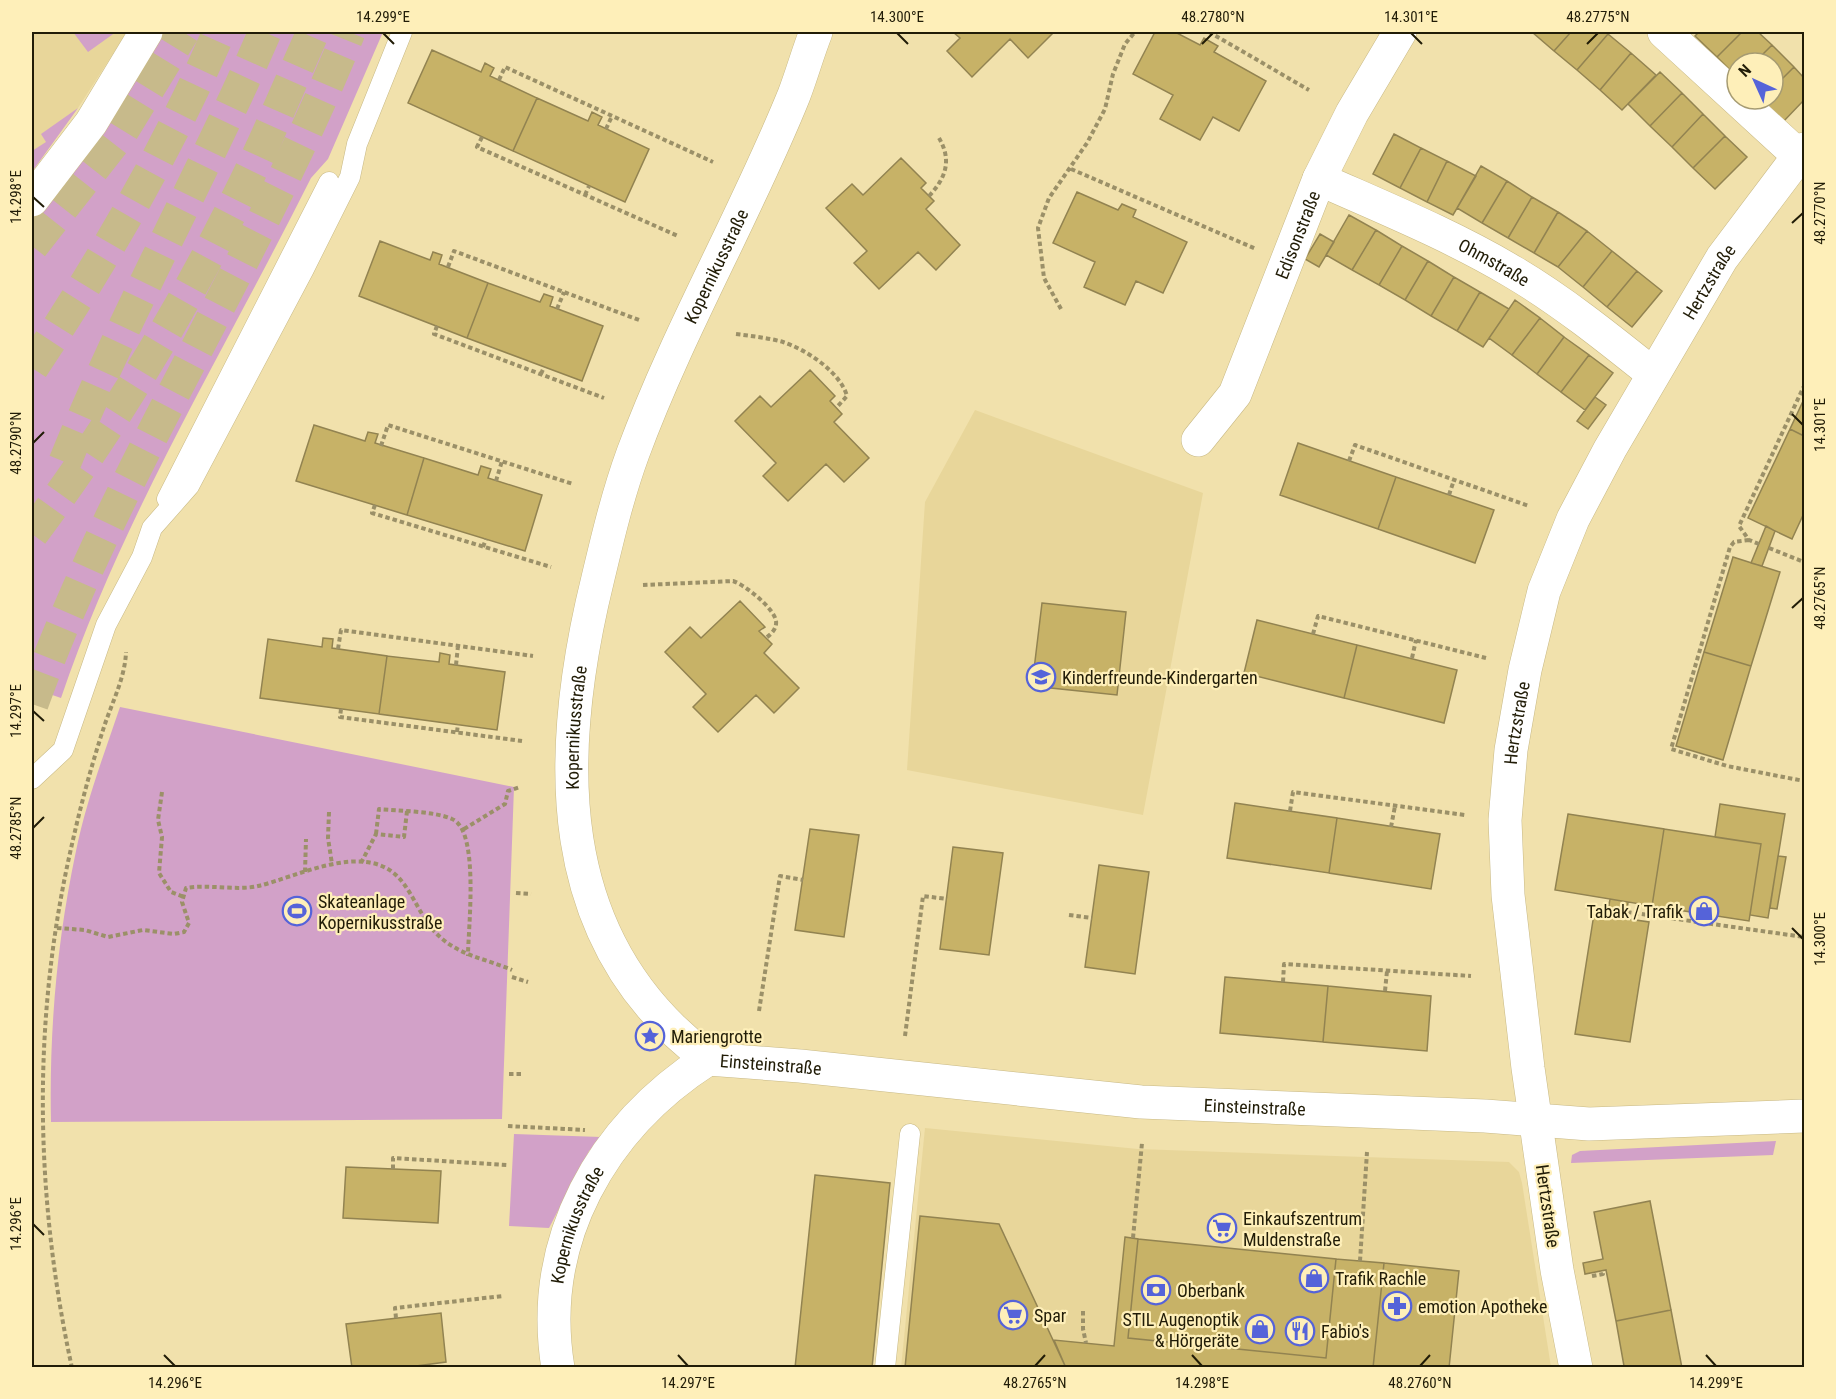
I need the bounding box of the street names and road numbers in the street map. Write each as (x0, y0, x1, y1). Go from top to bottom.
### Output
street label: Edisonstraße (1271, 188, 1324, 282)
street label: Kopernikusstraße (679, 205, 752, 327)
street label: Ohmstraße (1455, 234, 1534, 290)
street label: Hertzstraße (1678, 240, 1739, 323)
street label: Kopernikusstraße (561, 664, 591, 790)
street label: Hertzstraße (1499, 680, 1533, 765)
street label: Einsteinstraße (719, 1049, 823, 1079)
street label: Einsteinstraße (1203, 1094, 1306, 1119)
street label: Kopernikusstraße (546, 1162, 608, 1285)
street label: Hertzstraße (1532, 1163, 1564, 1249)

